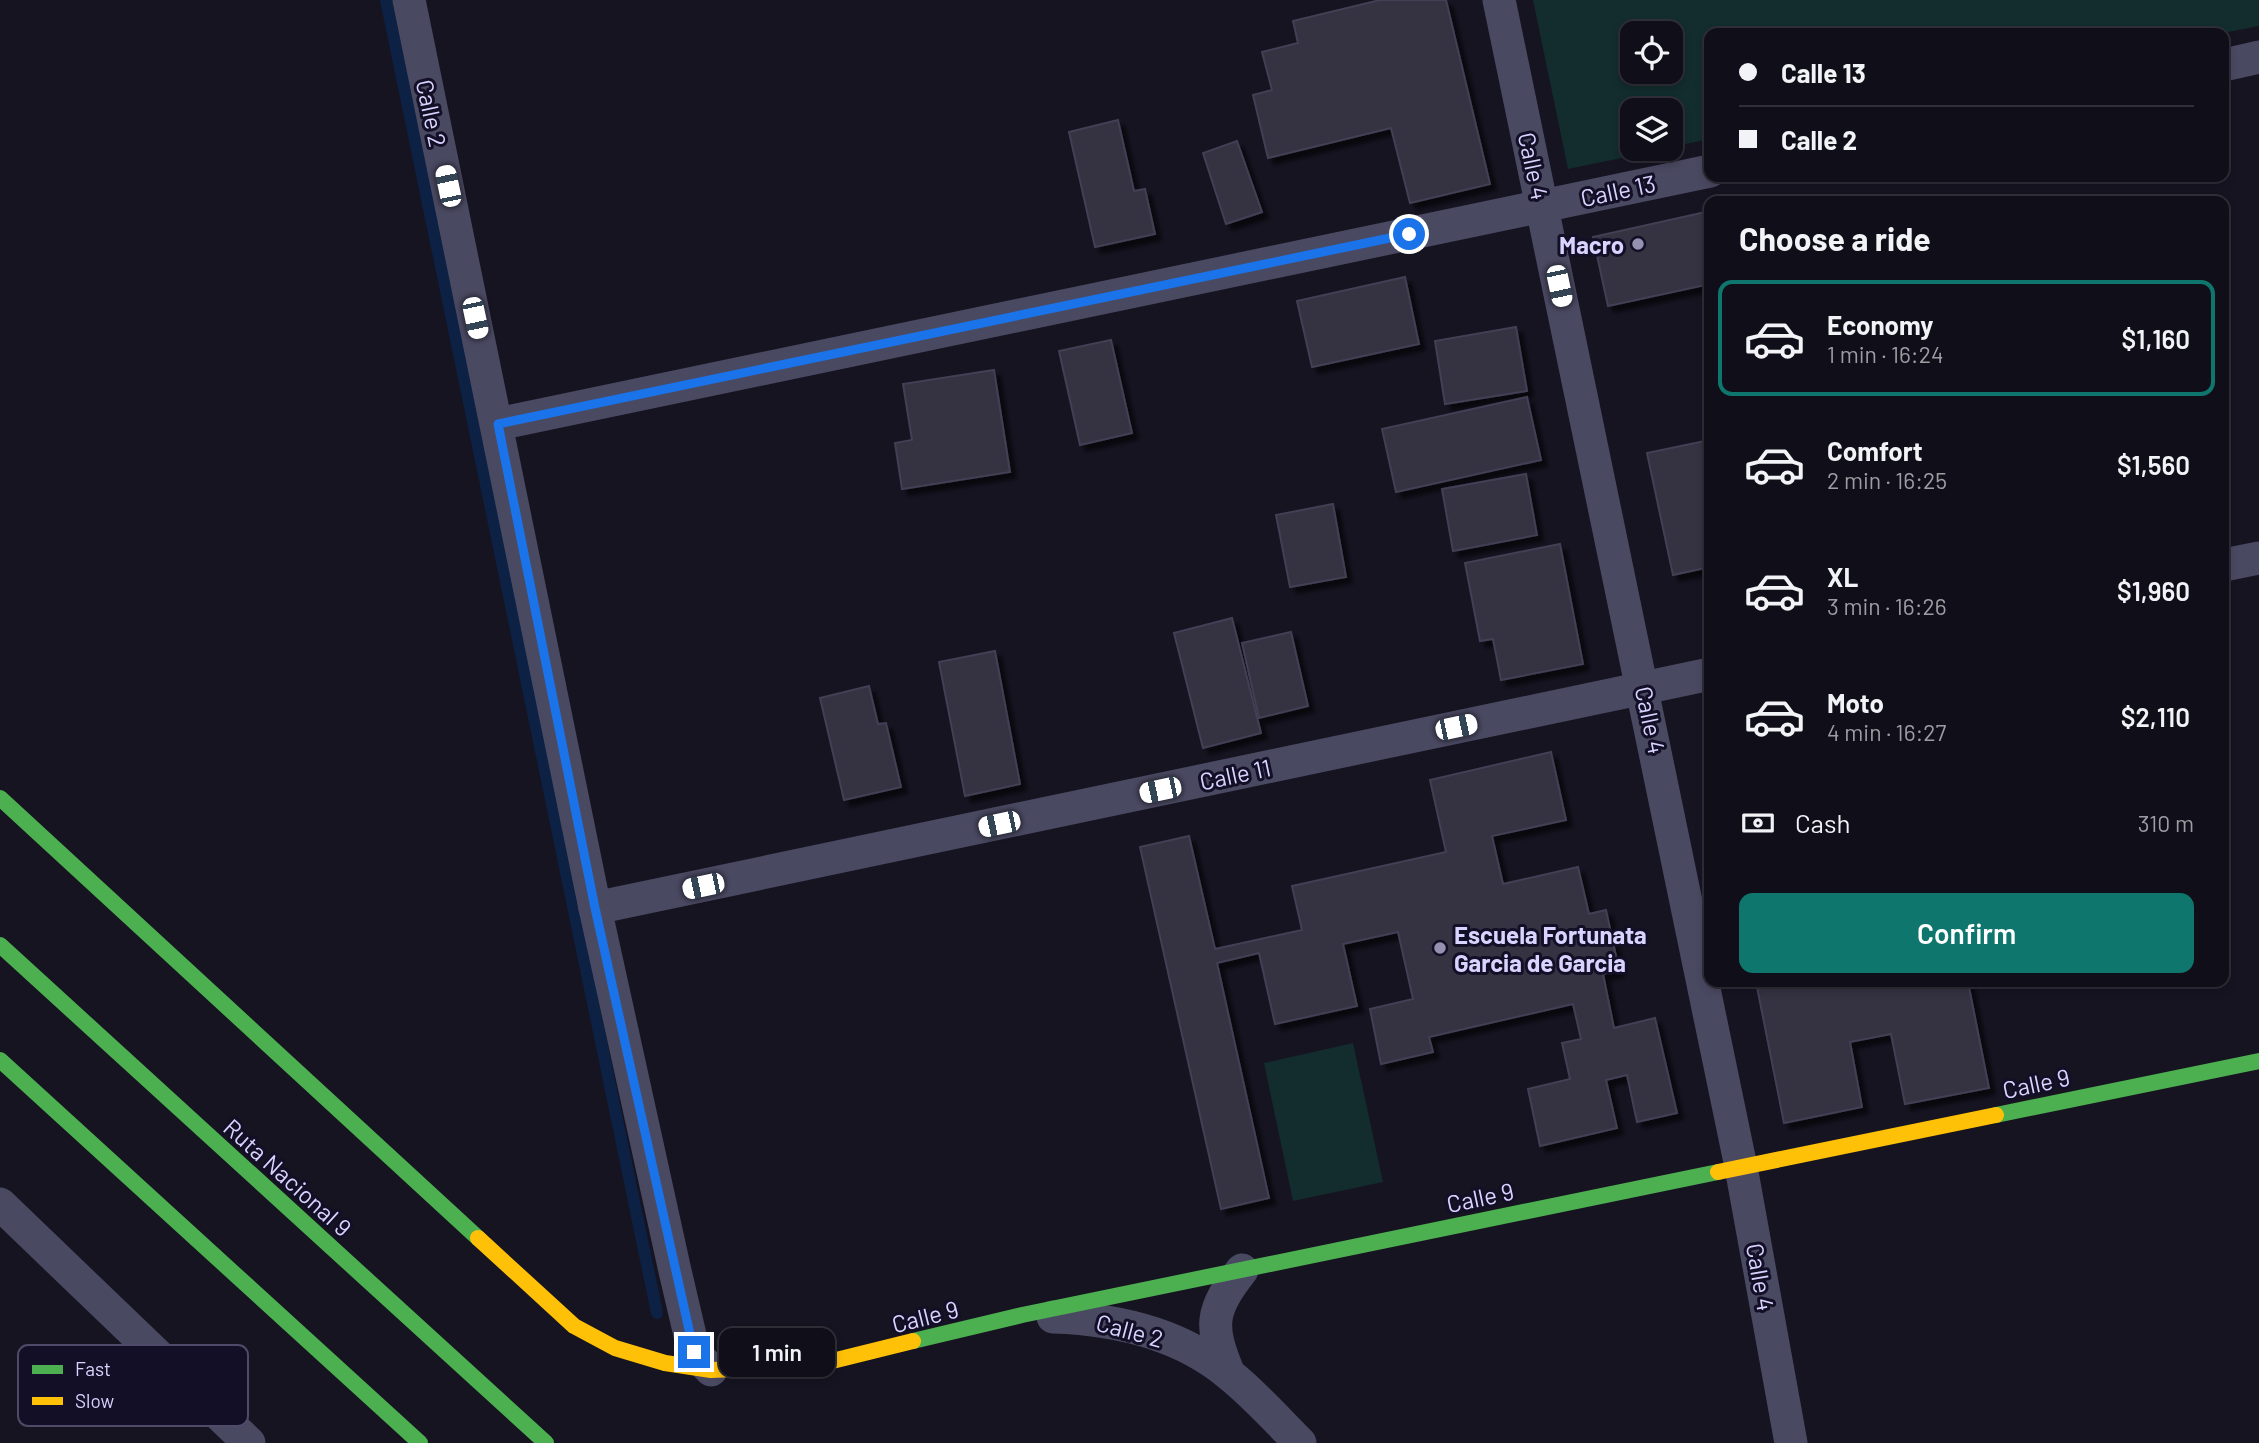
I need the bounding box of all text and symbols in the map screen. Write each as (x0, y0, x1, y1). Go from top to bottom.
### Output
map controls (1620, 21, 1683, 161)
button: locate (1620, 21, 1683, 84)
text: Calle 13 (1781, 57, 1866, 88)
street label: Calle 2 (411, 77, 453, 149)
button: layers (1620, 98, 1683, 161)
text: Calle 2 (1781, 124, 1857, 155)
street label: Calle 4 (1513, 129, 1555, 203)
car (434, 163, 463, 209)
street label: Calle 13 (1578, 168, 1658, 212)
route start (1393, 218, 1425, 250)
text: Choose a ride (1739, 219, 1931, 257)
place label: Macro (1559, 230, 1624, 259)
marker: Macro (1630, 236, 1646, 252)
car (1545, 263, 1574, 309)
car (461, 295, 490, 341)
icon: car (1743, 307, 1806, 370)
text: Economy (1827, 309, 1933, 340)
text: $1,160 (2121, 323, 2190, 354)
text: 1 min · 16:24 (1827, 340, 1944, 368)
icon: car (1743, 433, 1806, 496)
text: Comfort (1827, 435, 1923, 466)
text: $1,560 (2117, 449, 2190, 480)
text: 2 min · 16:25 (1827, 466, 1947, 494)
icon: car (1743, 559, 1806, 622)
text: XL (1827, 561, 1858, 592)
text: $1,960 (2117, 575, 2190, 606)
text: 3 min · 16:26 (1827, 592, 1947, 620)
street label: Calle 4 (1630, 683, 1672, 757)
icon: car (1743, 685, 1806, 748)
text: Moto (1827, 687, 1884, 718)
text: $2,110 (2121, 701, 2190, 732)
car (1434, 712, 1479, 742)
text: 4 min · 16:27 (1827, 718, 1947, 746)
street label: Calle 11 (1197, 752, 1273, 796)
car (1138, 775, 1183, 805)
icon: cash (1739, 804, 1777, 842)
text: Cash (1795, 807, 1850, 838)
car (977, 809, 1022, 839)
text: 310 m (2138, 809, 2194, 837)
car (681, 871, 726, 901)
button: Confirm (1739, 893, 2194, 973)
place label: Escuela Fortunata Garcia de Garcia (1454, 920, 1647, 977)
marker: Escuela Fortunata Garcia de Garcia (1432, 940, 1448, 956)
street label: Calle 9 (2000, 1062, 2072, 1104)
street label: Ruta Nacional 9 (218, 1112, 358, 1242)
street label: Calle 9 (1444, 1176, 1516, 1218)
street label: Calle 4 (1741, 1241, 1781, 1313)
street label: Calle 9 (889, 1294, 961, 1338)
street label: Calle 2 (1093, 1307, 1167, 1353)
callout: 1 min (718, 1328, 834, 1376)
route end (678, 1336, 710, 1368)
text: 1 min (752, 1338, 802, 1366)
legend (18, 1345, 248, 1426)
text: Fast (75, 1357, 111, 1380)
text: Slow (75, 1389, 114, 1412)

